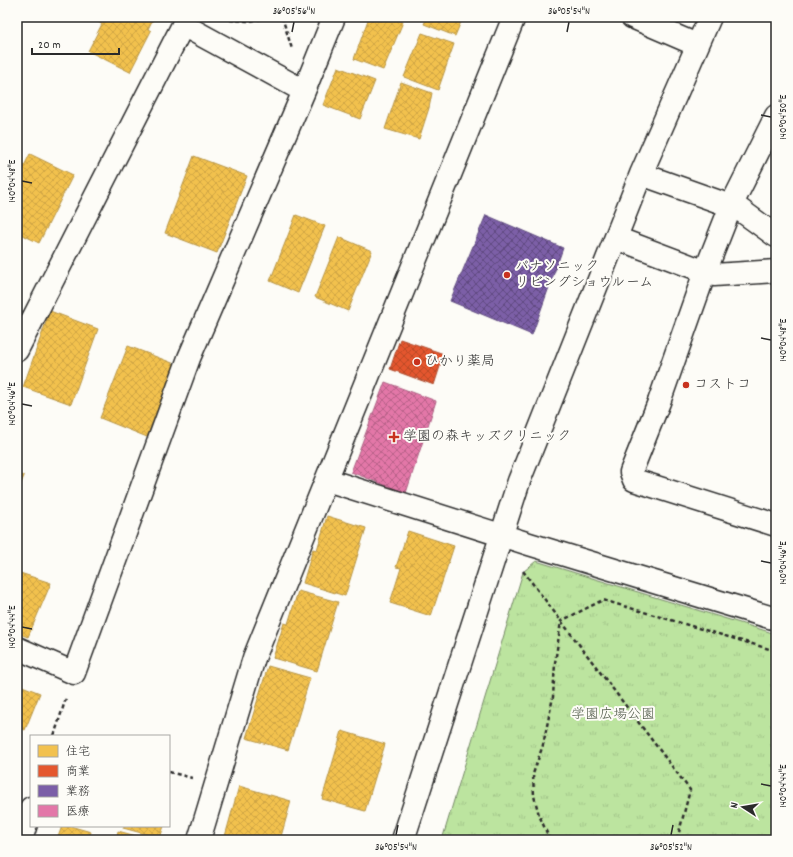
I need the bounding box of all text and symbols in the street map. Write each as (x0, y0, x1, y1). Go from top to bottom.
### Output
text: 36°05'56"N (273, 5, 315, 19)
text: 36°05'54"N (548, 5, 590, 19)
scale bar (32, 30, 119, 56)
text: 20 m (38, 37, 61, 54)
text: 140°04'50"E (777, 94, 791, 139)
text: 140°04'48"E (6, 159, 20, 202)
place label: パナソニック リビングショウルーム (515, 257, 653, 293)
marker: パナソニック リビングショウルーム (502, 270, 512, 280)
text: 140°04'48"E (777, 318, 791, 361)
place label: ひかり薬局 (425, 352, 495, 372)
marker: ひかり薬局 (412, 357, 422, 367)
place label: コストコ (694, 375, 751, 395)
marker: コストコ (681, 380, 691, 390)
text: 140°04'46"E (6, 382, 20, 426)
place label: 学園の森キッズクリニック (403, 427, 571, 447)
marker: 学園の森キッズクリニック (388, 431, 400, 443)
text: 140°04'46"E (777, 541, 791, 585)
text: 140°04'44"E (6, 605, 20, 648)
park label: 学園広場公園 (571, 705, 655, 725)
legend (30, 735, 170, 827)
text: 住宅 (66, 744, 90, 761)
text: 商業 (66, 764, 90, 781)
text: 140°04'44"E (777, 764, 791, 807)
text: 業務 (66, 784, 90, 801)
north arrow (723, 787, 763, 827)
text: N (727, 800, 744, 810)
text: 医療 (66, 804, 90, 821)
text: 36°05'54"N (375, 841, 417, 855)
text: 36°05'52"N (650, 841, 692, 855)

